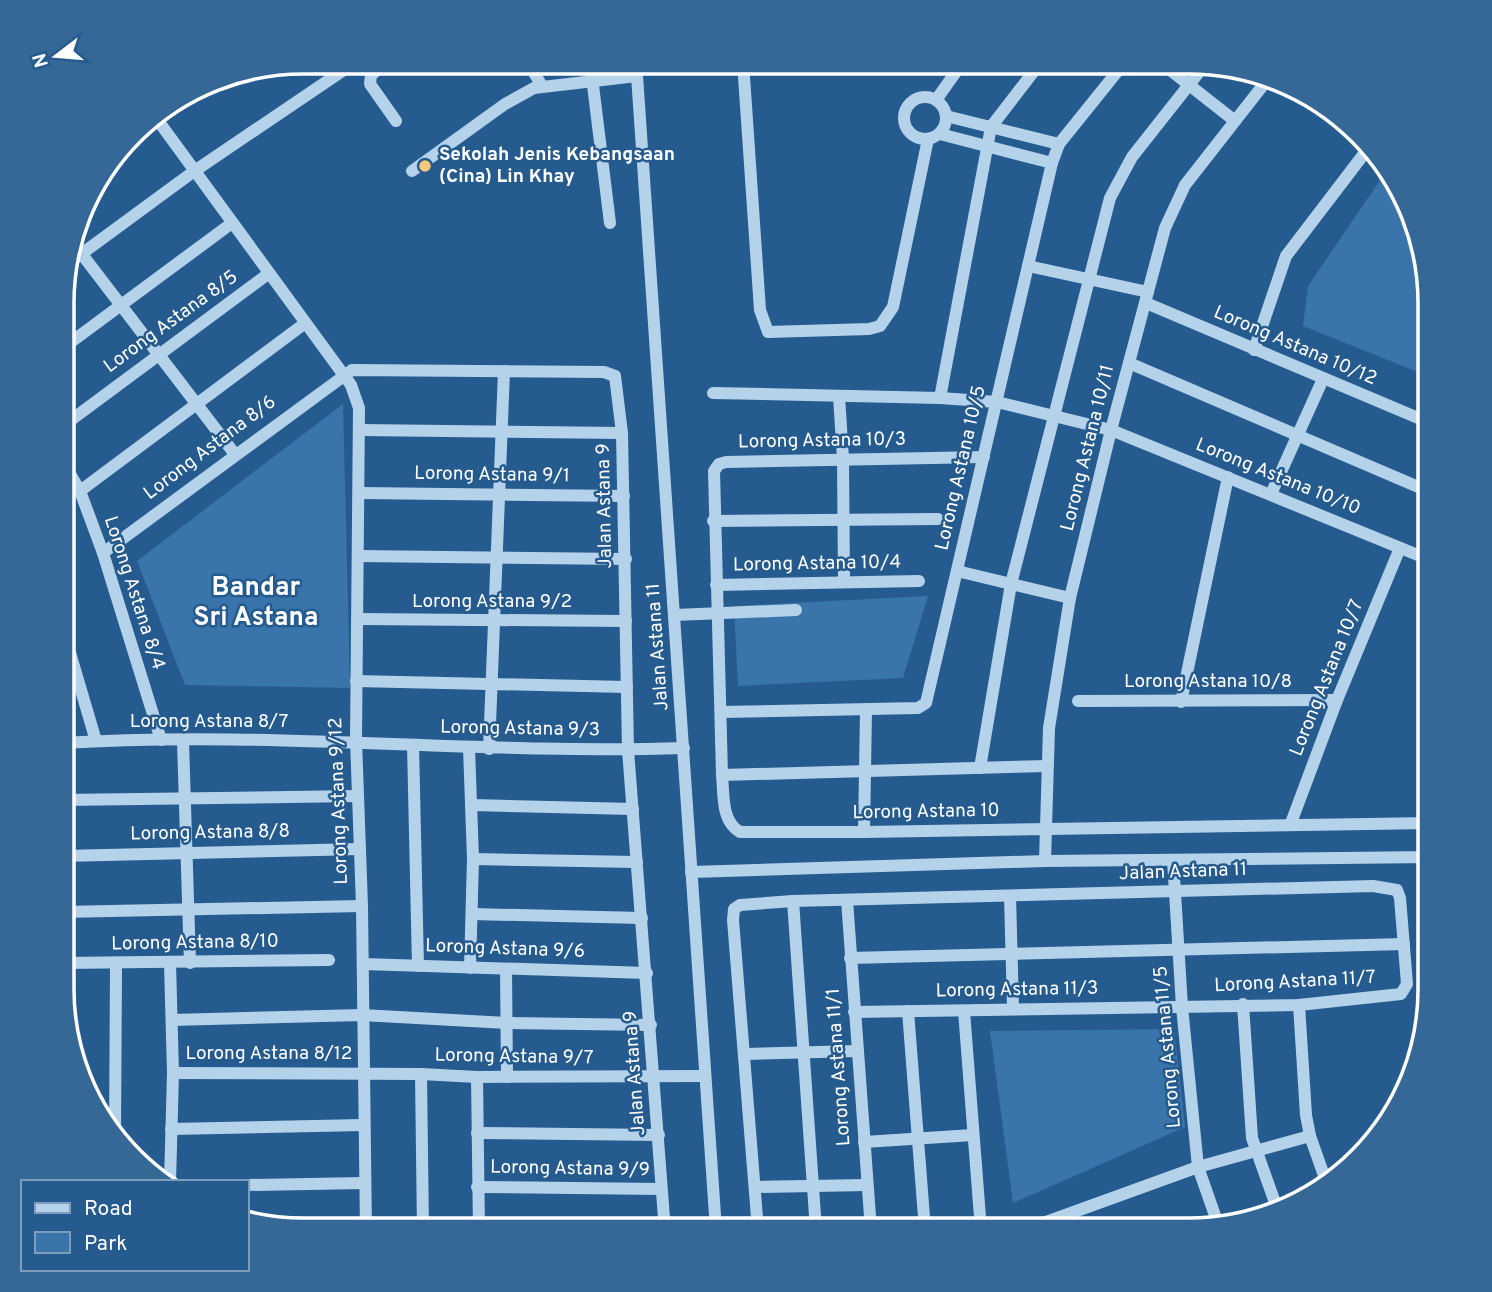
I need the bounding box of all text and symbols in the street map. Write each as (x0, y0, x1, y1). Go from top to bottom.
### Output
north arrow (21, 21, 91, 91)
text: N (28, 50, 55, 70)
place label: Sekolah Jenis Kebangsaan (Cina) Lin Khay (439, 143, 675, 189)
marker: Sekolah Jenis Kebangsaan (Cina) Lin Khay (417, 158, 433, 174)
street label: Lorong Astana 8/5 (99, 265, 243, 379)
street label: Lorong Astana 10/12 (1210, 301, 1380, 391)
street label: Lorong Astana 10/11 (1056, 362, 1120, 534)
street label: Lorong Astana 10/5 (930, 383, 992, 553)
street label: Lorong Astana 8/6 (139, 390, 281, 506)
street label: Lorong Astana 10/3 (738, 428, 906, 454)
street label: Lorong Astana 10/10 (1192, 433, 1364, 521)
street label: Jalan Astana 9 (592, 443, 618, 569)
street label: Lorong Astana 9/1 (414, 462, 570, 488)
street label: Lorong Astana 8/4 (98, 513, 170, 673)
street label: Lorong Astana 10/4 (733, 551, 901, 577)
district label: Bandar Sri Astana (194, 572, 318, 635)
street label: Jalan Astana 11 (642, 582, 674, 712)
street label: Lorong Astana 9/2 (412, 590, 572, 614)
street label: Lorong Astana 10/7 (1285, 596, 1369, 760)
street label: Lorong Astana 10/8 (1124, 670, 1292, 694)
street label: Lorong Astana 8/7 (130, 710, 288, 734)
street label: Lorong Astana 9/3 (440, 716, 600, 742)
street label: Lorong Astana 9/12 (324, 717, 354, 885)
street label: Lorong Astana 10 (852, 799, 1000, 825)
street label: Lorong Astana 8/8 (130, 820, 290, 846)
street label: Jalan Astana 11 (1119, 858, 1247, 886)
street label: Lorong Astana 8/10 (111, 930, 279, 956)
street label: Lorong Astana 9/6 (425, 934, 585, 964)
street label: Lorong Astana 11/5 (1149, 965, 1187, 1129)
street label: Lorong Astana 11/7 (1214, 966, 1376, 998)
street label: Lorong Astana 11/3 (935, 977, 1099, 1003)
street label: Lorong Astana 11/1 (821, 987, 857, 1147)
street label: Jalan Astana 9 (619, 1010, 651, 1136)
street label: Lorong Astana 8/12 (185, 1042, 353, 1066)
street label: Lorong Astana 9/7 (434, 1044, 594, 1070)
street label: Lorong Astana 9/9 (490, 1156, 650, 1182)
legend (21, 1180, 248, 1271)
text: Road (84, 1196, 133, 1223)
text: Park (84, 1231, 127, 1258)

